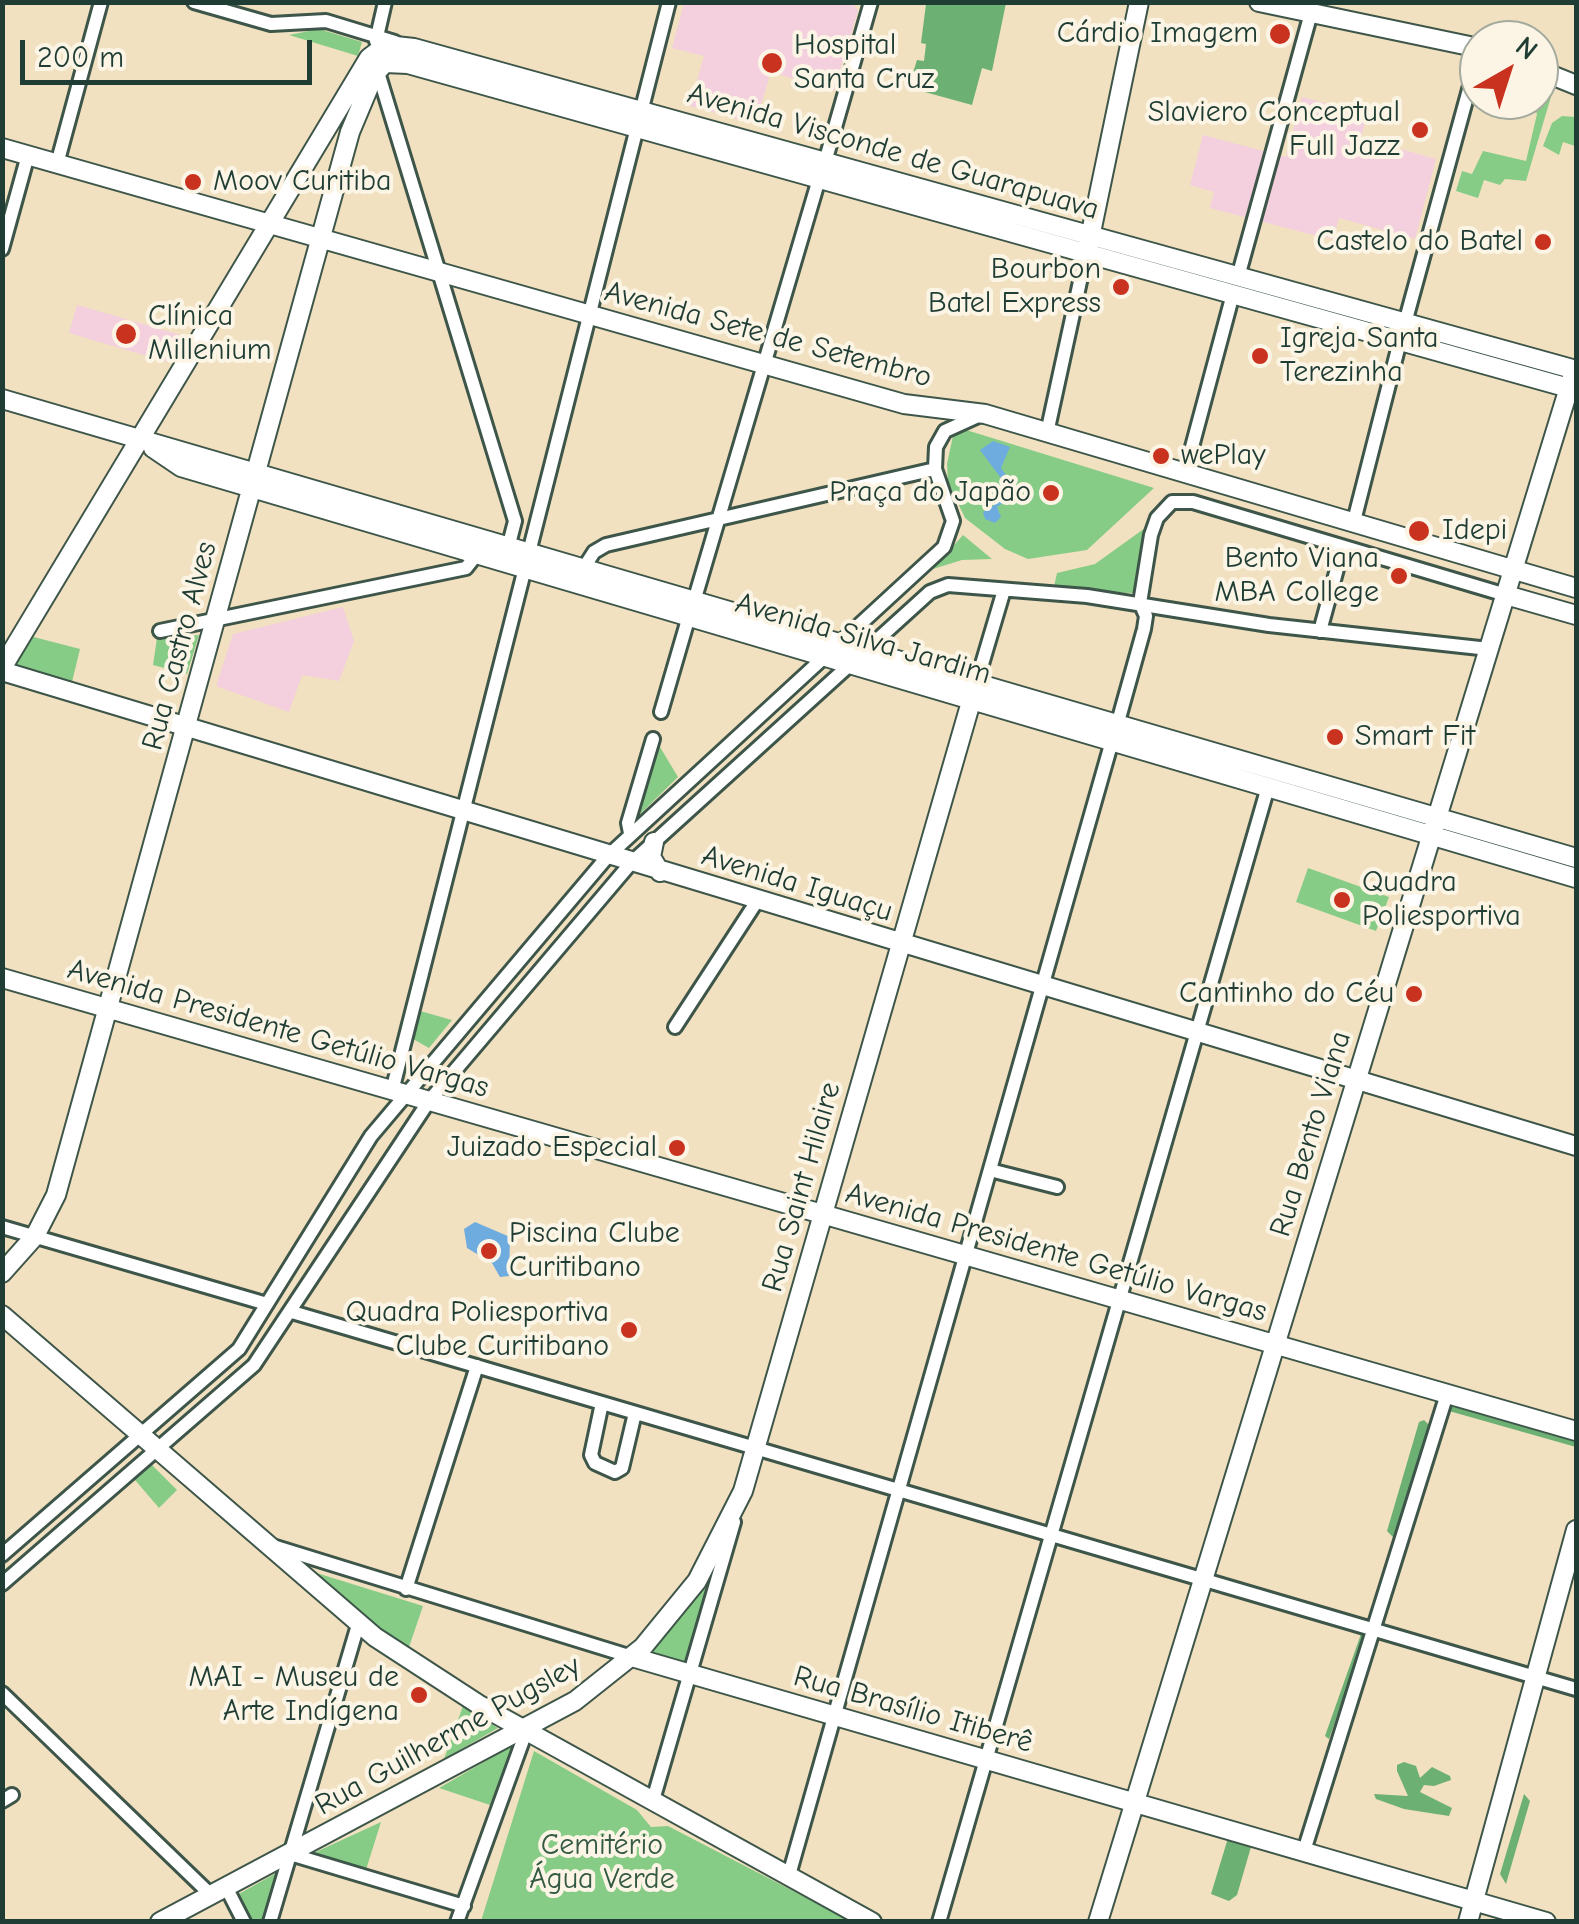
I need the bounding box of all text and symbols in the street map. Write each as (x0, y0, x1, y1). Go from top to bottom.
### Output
place label: Cárdio Imagem (1057, 16, 1258, 52)
scale bar (25, 20, 318, 82)
north arrow (1459, 20, 1559, 120)
marker: Cárdio Imagem (1267, 21, 1293, 47)
place label: Hospital Santa Cruz (794, 28, 935, 98)
text: N (1509, 30, 1544, 66)
text: 200 m (37, 40, 124, 75)
marker: Hospital Santa Cruz (759, 50, 785, 76)
street label: Avenida Visconde de Guarapuava (683, 76, 1103, 228)
place label: Slaviero Conceptual Full Jazz (1148, 95, 1400, 166)
marker: Slaviero Conceptual Full Jazz (1409, 119, 1431, 141)
place label: Moov Curitiba (213, 164, 391, 200)
marker: Moov Curitiba (182, 171, 204, 193)
place label: Castelo do Batel (1316, 224, 1523, 260)
marker: Castelo do Batel (1532, 231, 1554, 253)
place label: Bourbon Batel Express (928, 252, 1101, 322)
street label: Avenida Sete de Setembro (601, 274, 935, 396)
marker: Bourbon Batel Express (1110, 276, 1132, 298)
place label: Clínica Millenium (148, 299, 272, 370)
marker: Clínica Millenium (113, 321, 139, 347)
place label: Igreja Santa Terezinha (1280, 321, 1438, 392)
marker: Igreja Santa Terezinha (1249, 345, 1271, 367)
place label: wePlay (1181, 438, 1266, 474)
marker: wePlay (1150, 445, 1172, 467)
place label: Praça do Japão (829, 475, 1031, 511)
marker: Praça do Japão (1040, 482, 1062, 504)
place label: Idepi (1442, 513, 1507, 549)
marker: Idepi (1406, 518, 1432, 544)
street label: Rua Castro Alves (135, 538, 225, 754)
place label: Bento Viana MBA College (1214, 541, 1379, 612)
marker: Bento Viana MBA College (1388, 565, 1410, 587)
street label: Avenida Silva Jardim (731, 585, 995, 693)
place label: Smart Fit (1355, 719, 1475, 755)
marker: Smart Fit (1324, 726, 1346, 748)
street label: Avenida Iguaçu (697, 838, 897, 930)
place label: Quadra Poliesportiva (1362, 865, 1521, 936)
marker: Quadra Poliesportiva (1331, 889, 1353, 911)
street label: Avenida Presidente Getúlio Vargas (63, 952, 493, 1106)
place label: Cantinho do Céu (1179, 976, 1394, 1012)
marker: Cantinho do Céu (1403, 983, 1425, 1005)
street label: Rua Bento Viana (1263, 1027, 1359, 1241)
street label: Rua Saint Hilaire (755, 1078, 849, 1296)
place label: Juizado Especial (447, 1130, 657, 1166)
marker: Juizado Especial (666, 1137, 688, 1159)
street label: Avenida Presidente Getúlio Vargas (841, 1176, 1271, 1330)
place label: Piscina Clube Curitibano (509, 1216, 680, 1286)
marker: Piscina Clube Curitibano (478, 1240, 500, 1262)
place label: Quadra Poliesportiva Clube Curitibano (345, 1295, 609, 1366)
marker: Quadra Poliesportiva Clube Curitibano (618, 1319, 640, 1341)
street label: Rua Guilherme Pugsley (309, 1648, 587, 1824)
street label: Rua Brasílio Itiberê (789, 1659, 1037, 1761)
place label: MAI - Museu de Arte Indígena (188, 1660, 399, 1730)
marker: MAI - Museu de Arte Indígena (408, 1684, 430, 1706)
park label: Cemitério Água Verde (529, 1828, 675, 1898)

